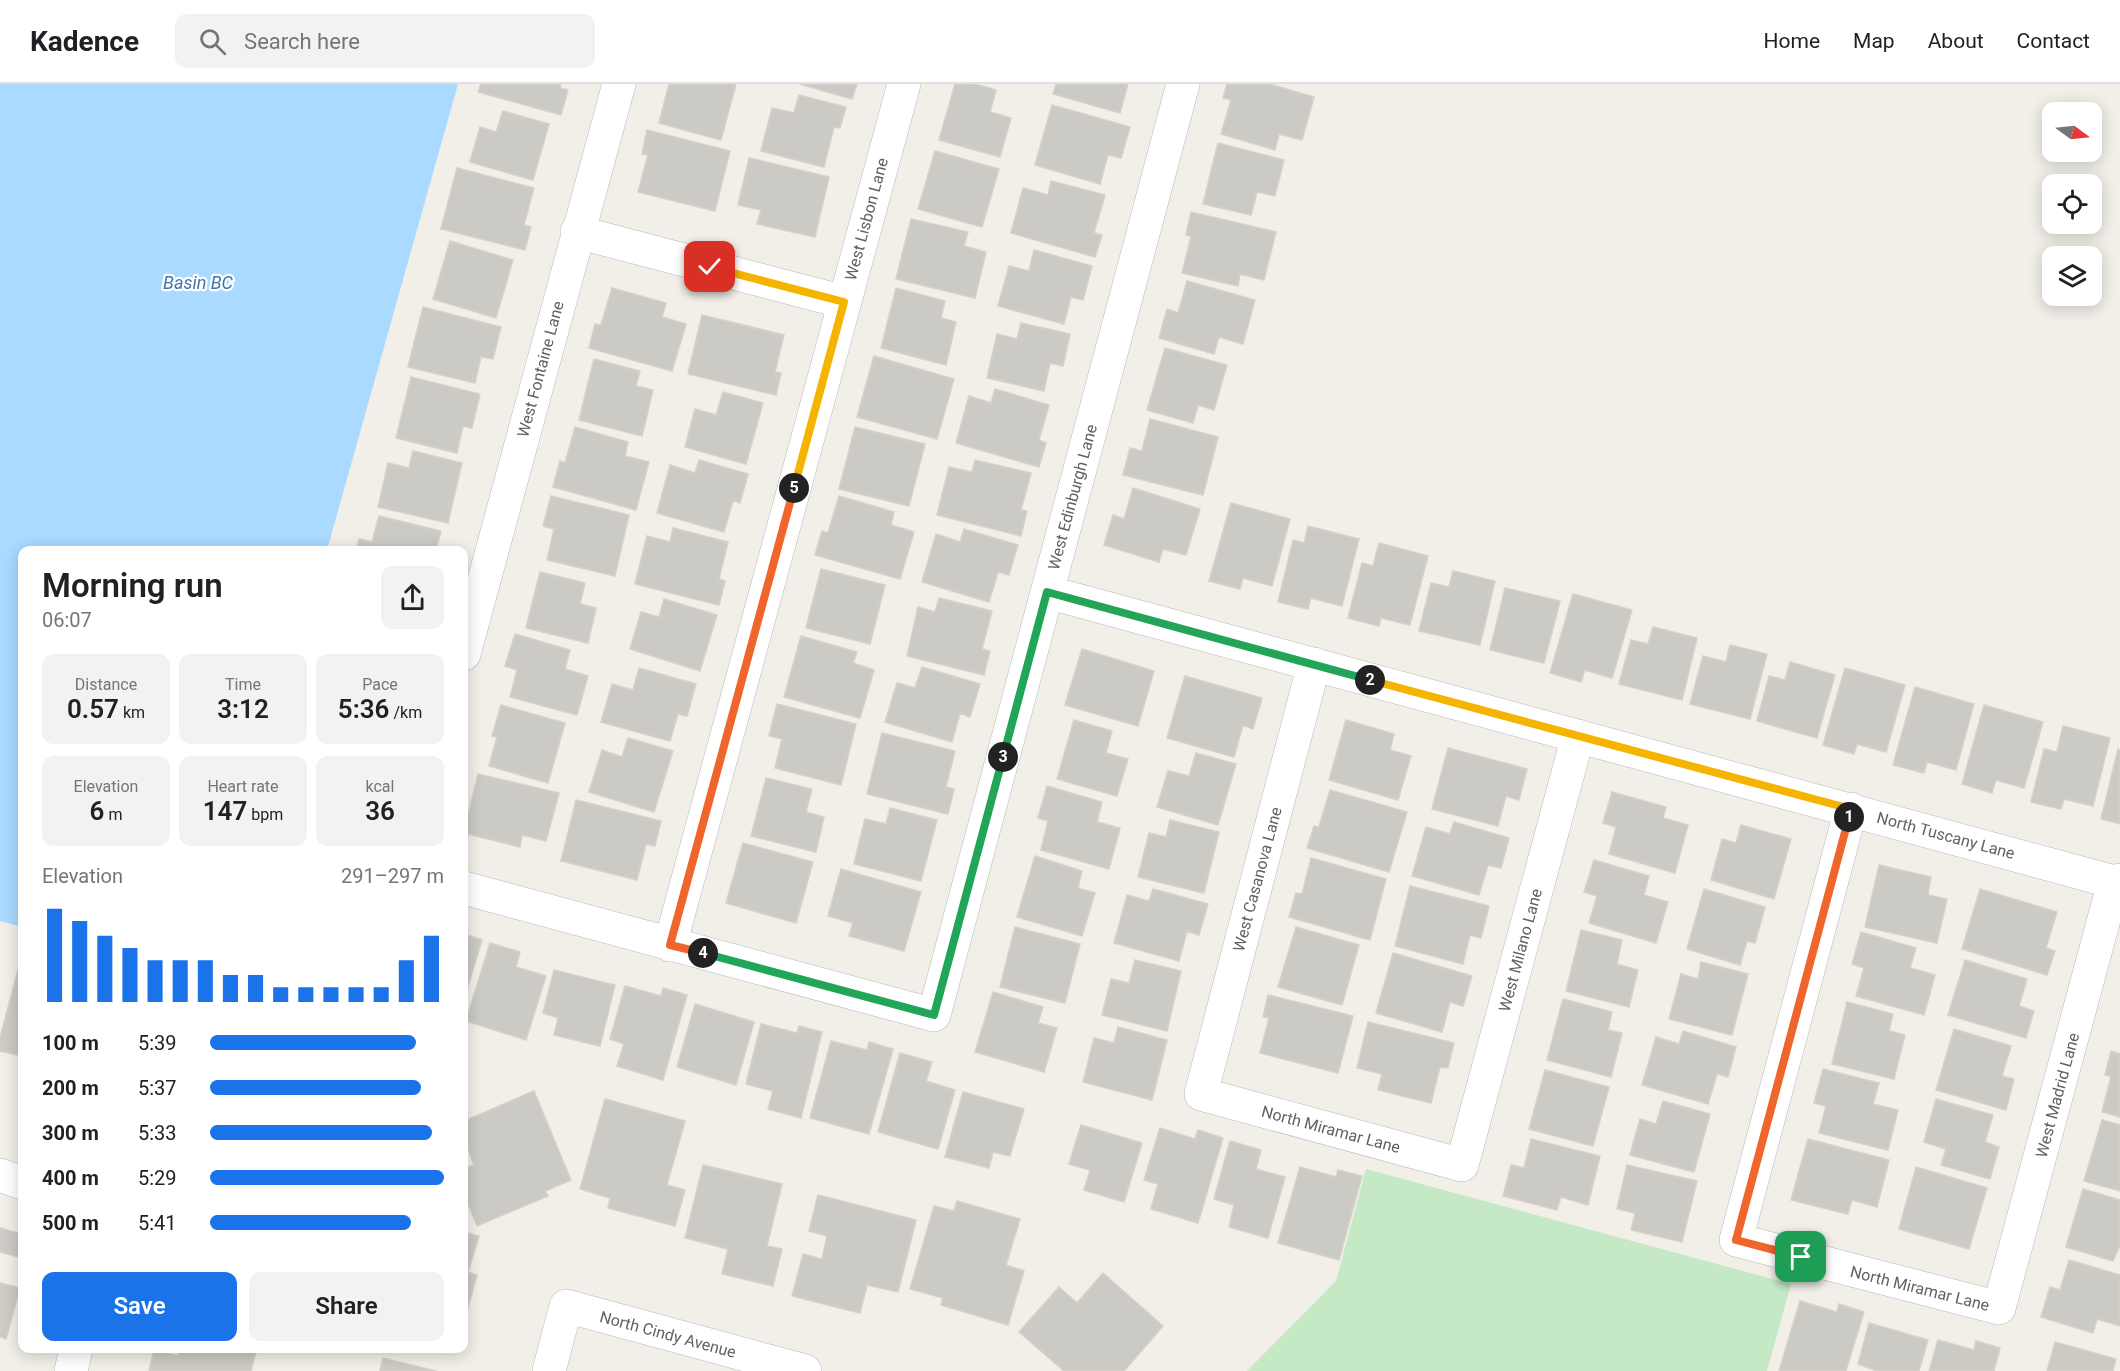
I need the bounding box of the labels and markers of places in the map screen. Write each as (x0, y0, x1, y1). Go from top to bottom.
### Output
pin (684, 241, 735, 292)
pin: 5 (779, 473, 809, 503)
pin: 2 (1355, 665, 1385, 695)
pin: 3 (988, 742, 1018, 772)
pin: 1 (1834, 802, 1864, 832)
pin: 4 (688, 938, 718, 968)
pin (1775, 1231, 1826, 1282)

